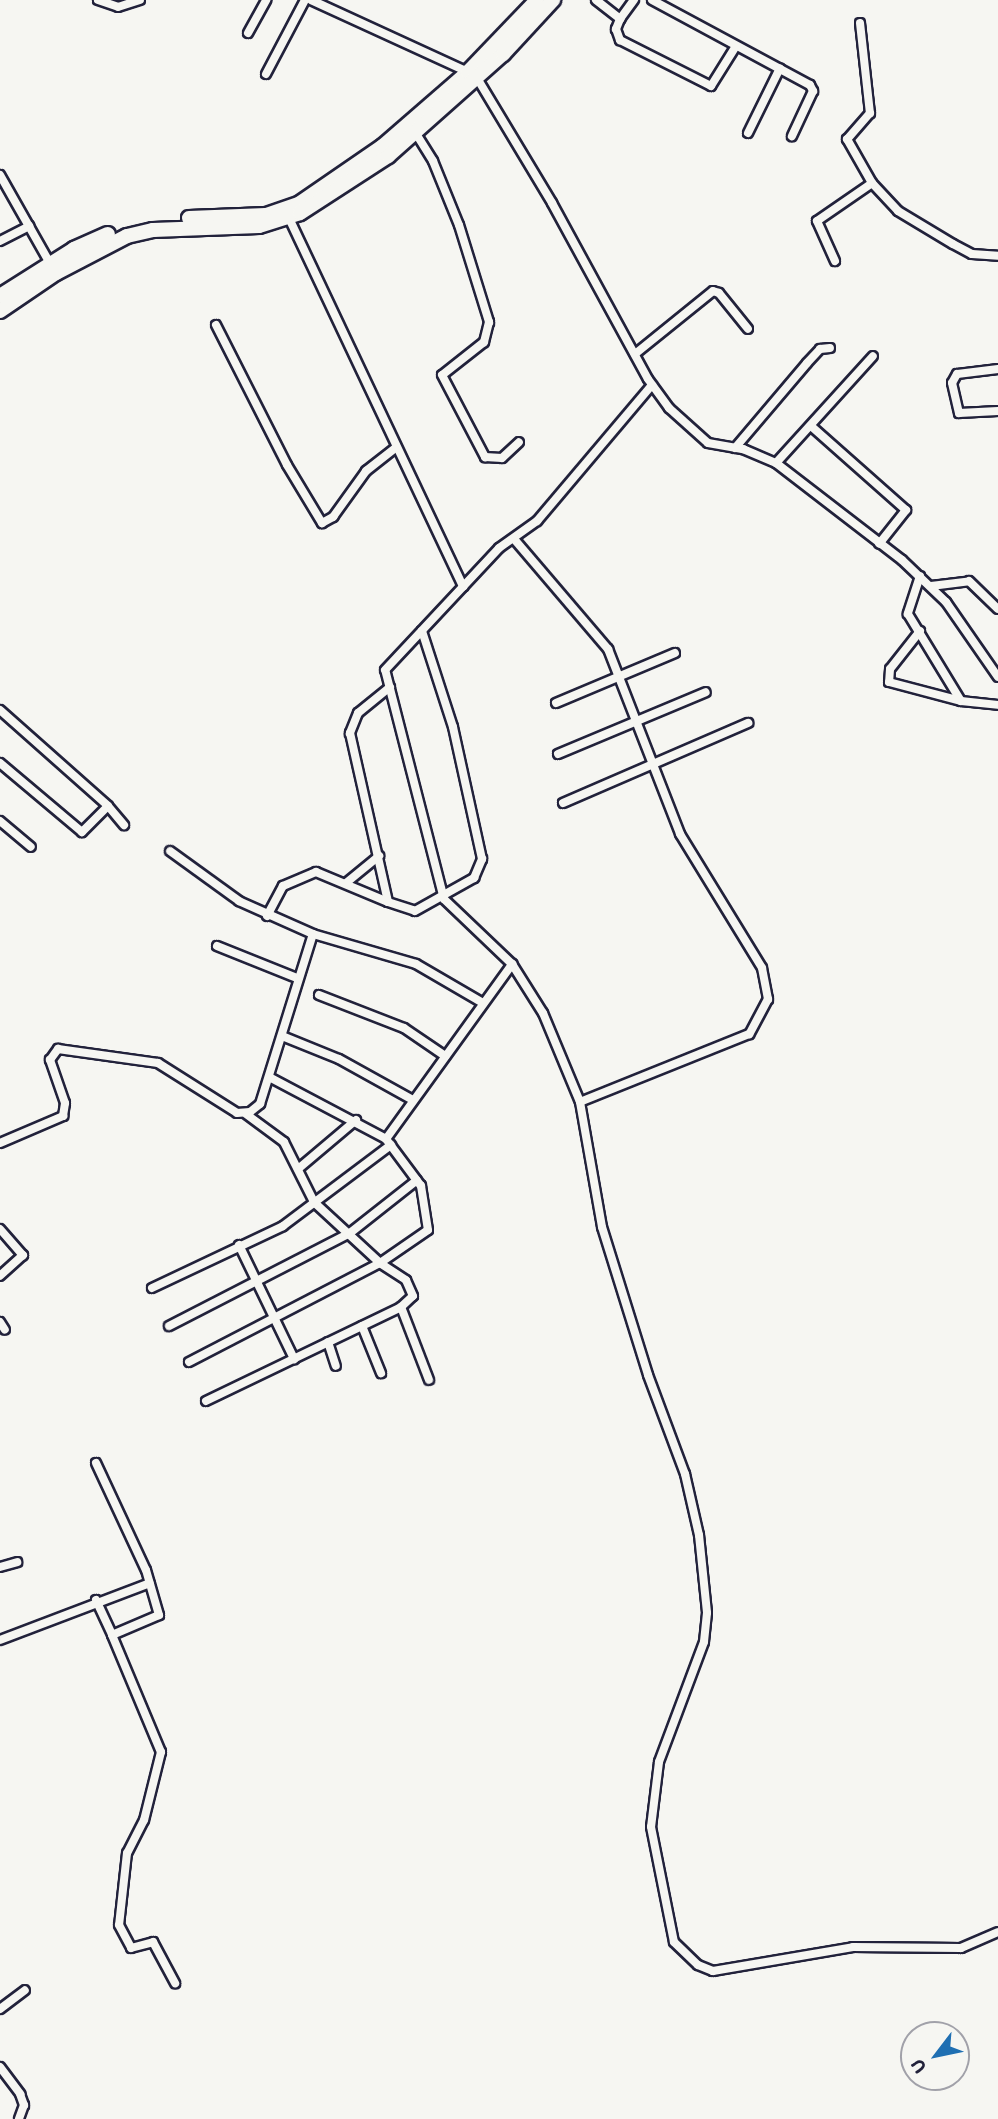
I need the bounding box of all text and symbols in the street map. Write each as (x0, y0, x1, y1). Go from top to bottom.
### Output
north arrow (900, 2021, 970, 2091)
text: U (905, 2055, 932, 2078)

